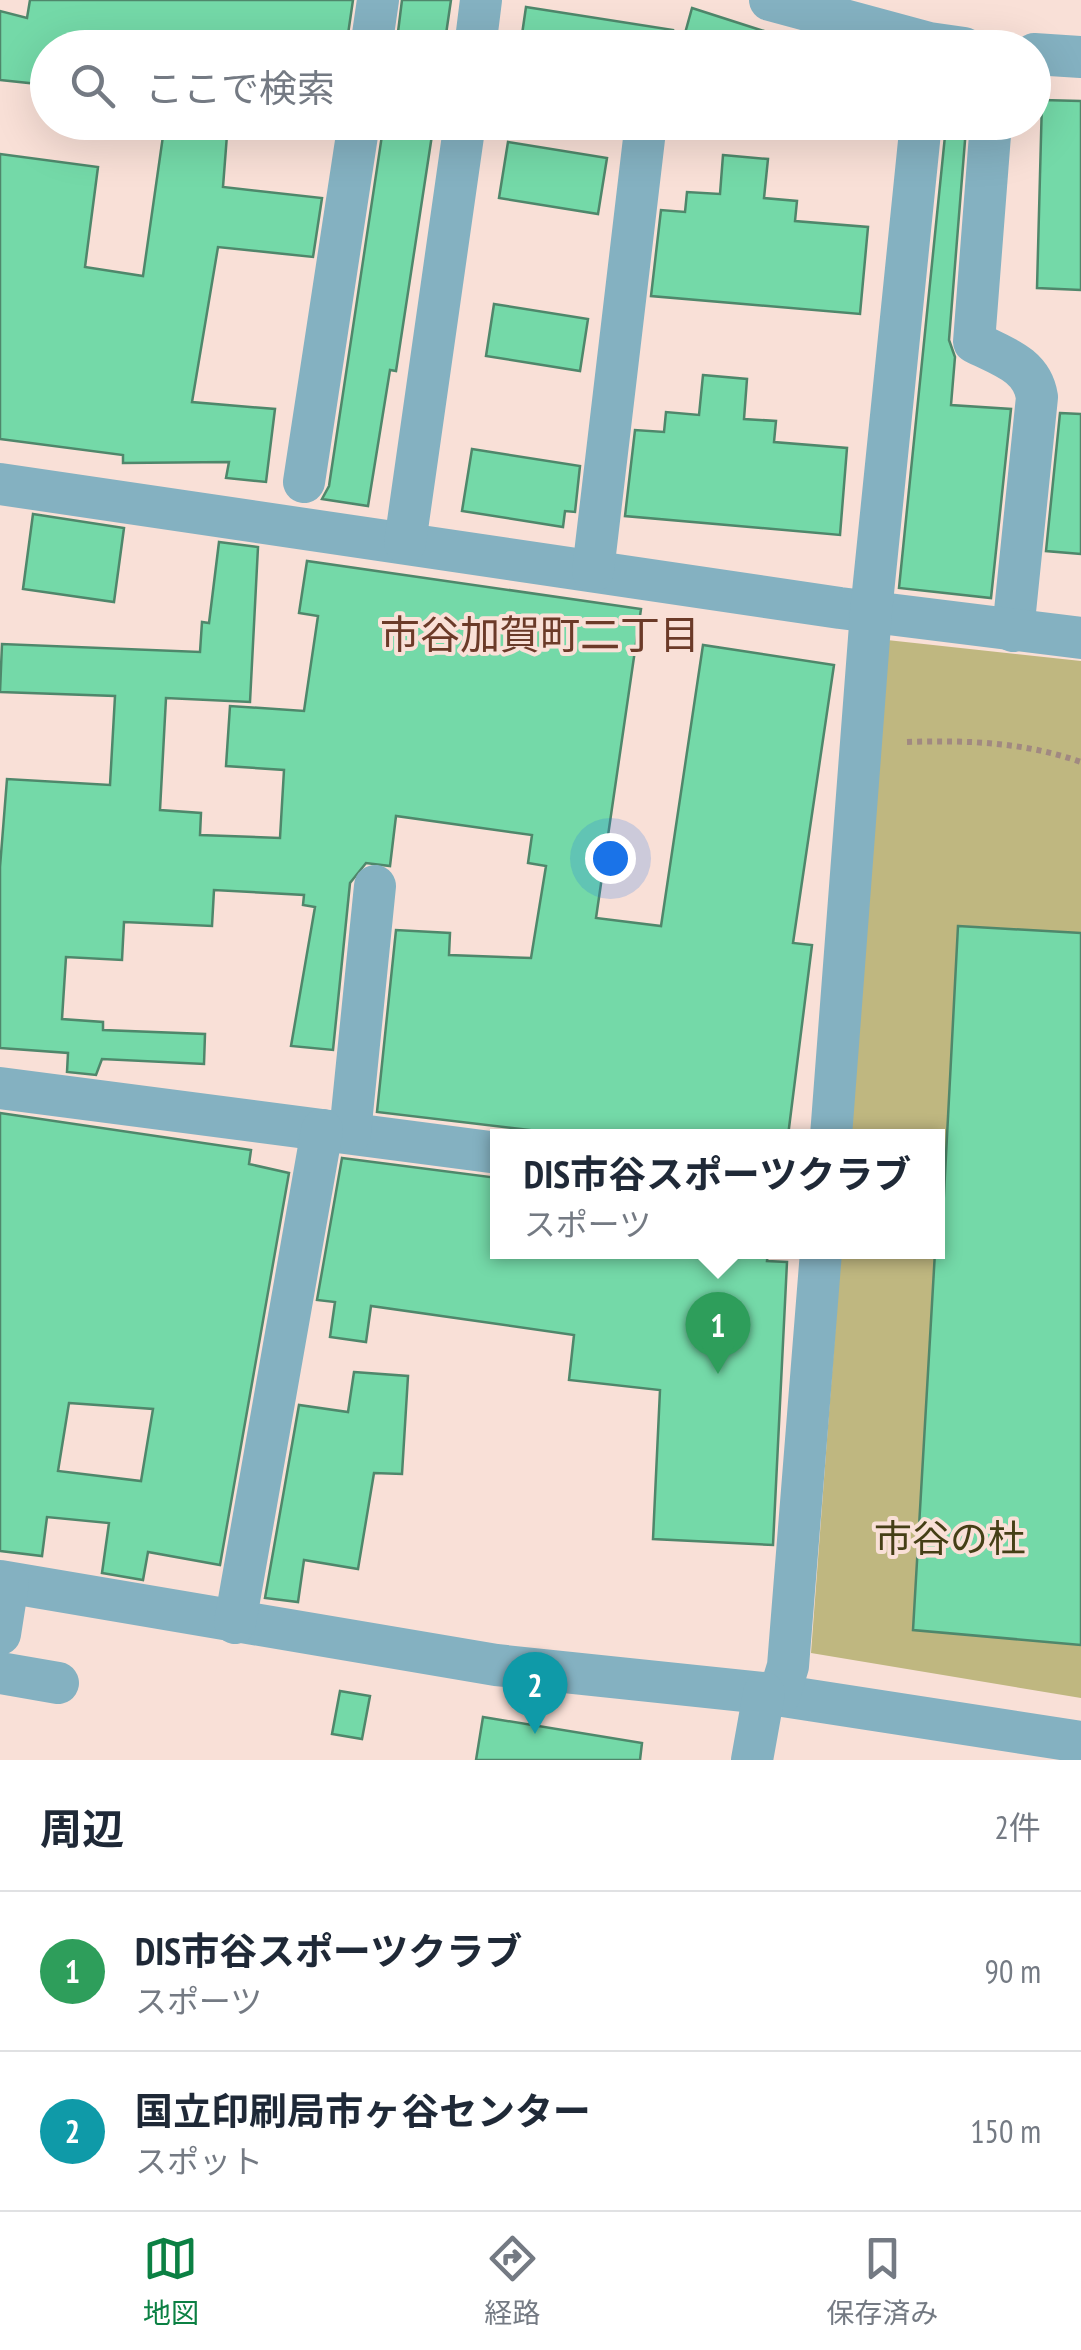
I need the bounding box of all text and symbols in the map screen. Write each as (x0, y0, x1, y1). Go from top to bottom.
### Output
search box (30, 30, 1051, 140)
icon: search (65, 58, 120, 113)
text: ここで検索 (145, 63, 335, 112)
district label: 市谷加賀町二丁目 (380, 608, 700, 660)
your location (585, 833, 636, 884)
popup (490, 1129, 945, 1259)
text: DIS市谷スポーツクラブ (524, 1149, 911, 1198)
text: スポーツ (524, 1203, 651, 1245)
pin: 1 (686, 1292, 750, 1374)
park label: 市谷の杜 (874, 1513, 1026, 1562)
pin: 2 (502, 1652, 568, 1734)
text: 周辺 (40, 1801, 124, 1856)
text: 2件 (995, 1806, 1041, 1848)
text: DIS市谷スポーツクラブ (135, 1926, 522, 1975)
text: 1 (65, 1950, 80, 1992)
text: 90 m (985, 1950, 1041, 1992)
text: スポーツ (135, 1980, 262, 2022)
text: 国立印刷局市ヶ谷センター (135, 2086, 591, 2135)
text: 2 (65, 2110, 80, 2152)
text: 150 m (970, 2110, 1041, 2152)
text: スポット (135, 2140, 263, 2182)
tab: 地図 (143, 2231, 199, 2331)
tab: 経路 (484, 2231, 540, 2331)
tab: 保存済み (826, 2231, 938, 2331)

